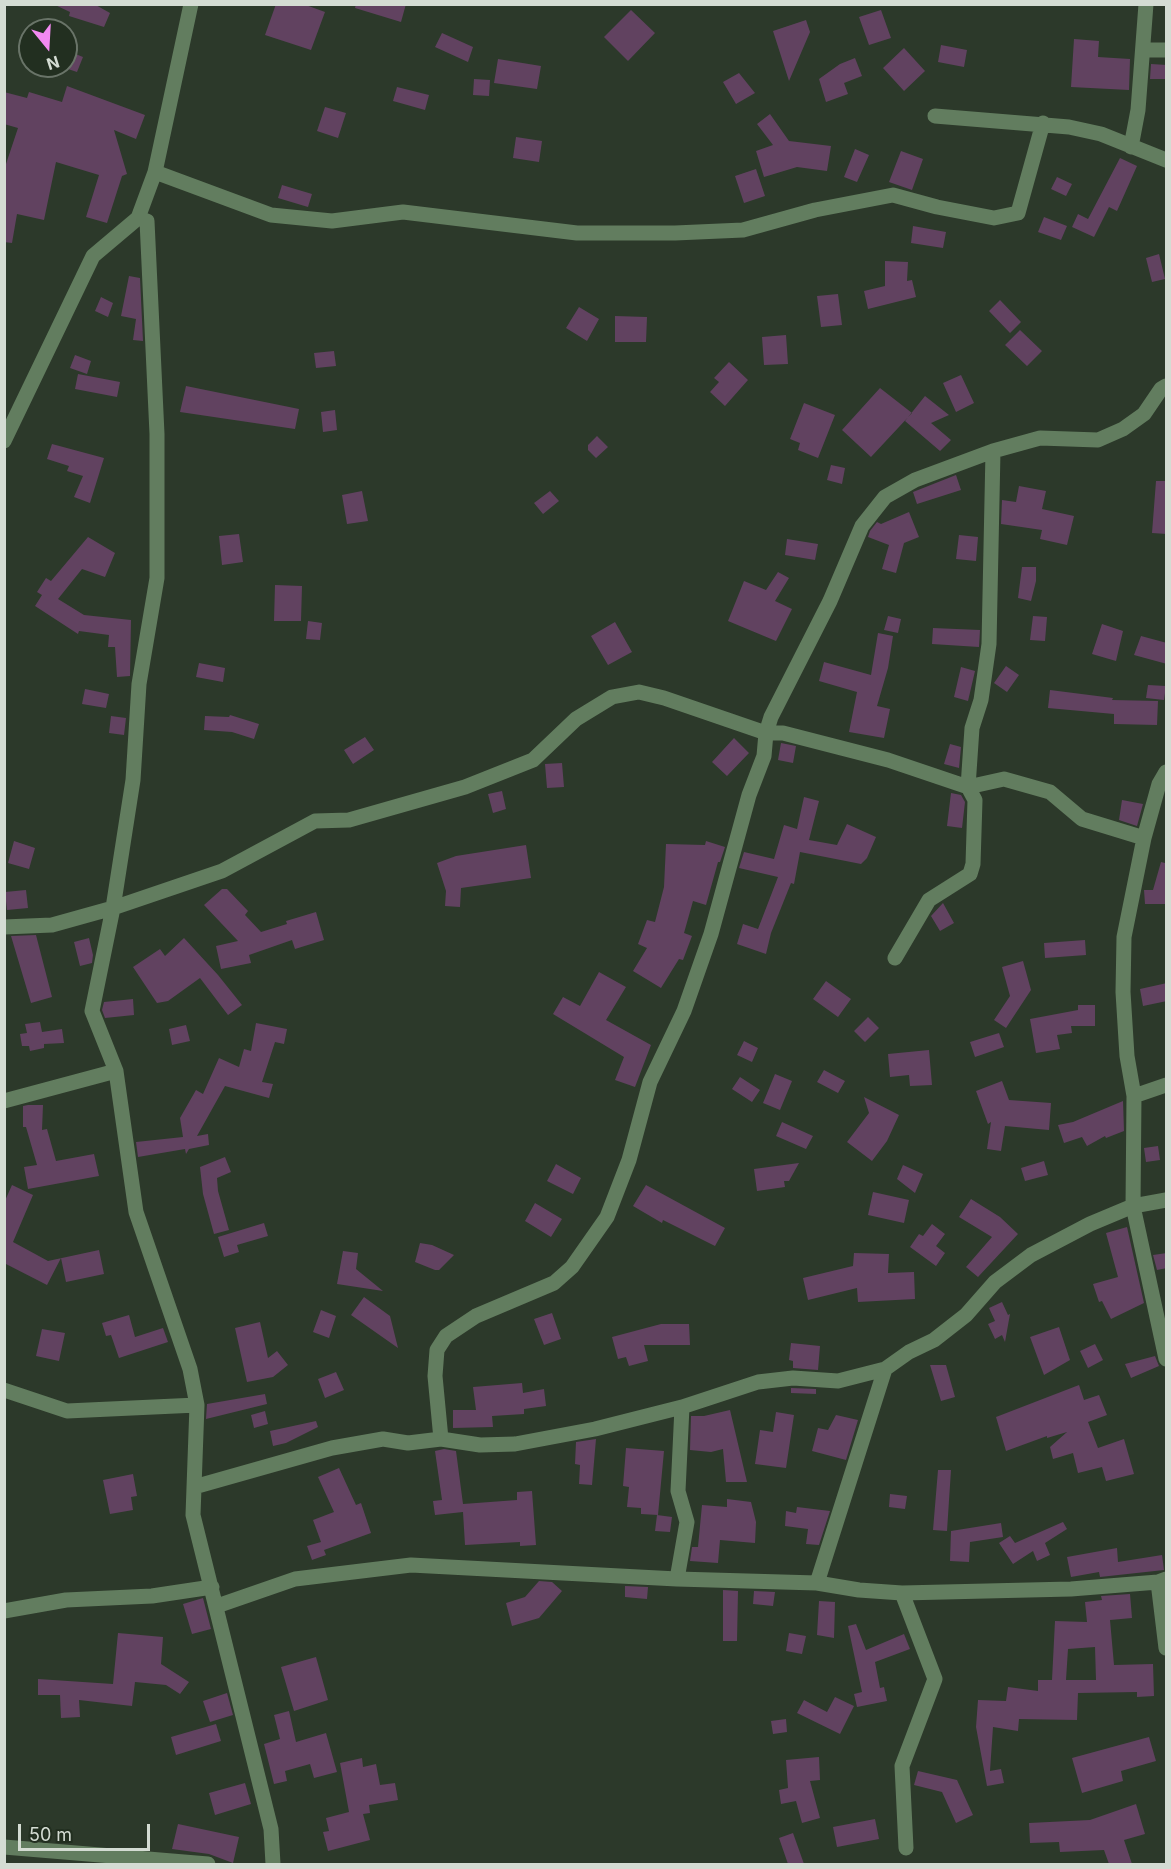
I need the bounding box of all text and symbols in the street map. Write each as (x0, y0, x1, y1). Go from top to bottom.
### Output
north arrow (18, 18, 78, 78)
text: N (44, 52, 62, 75)
scale bar (21, 1812, 153, 1850)
text: 50 m (29, 1824, 72, 1845)

